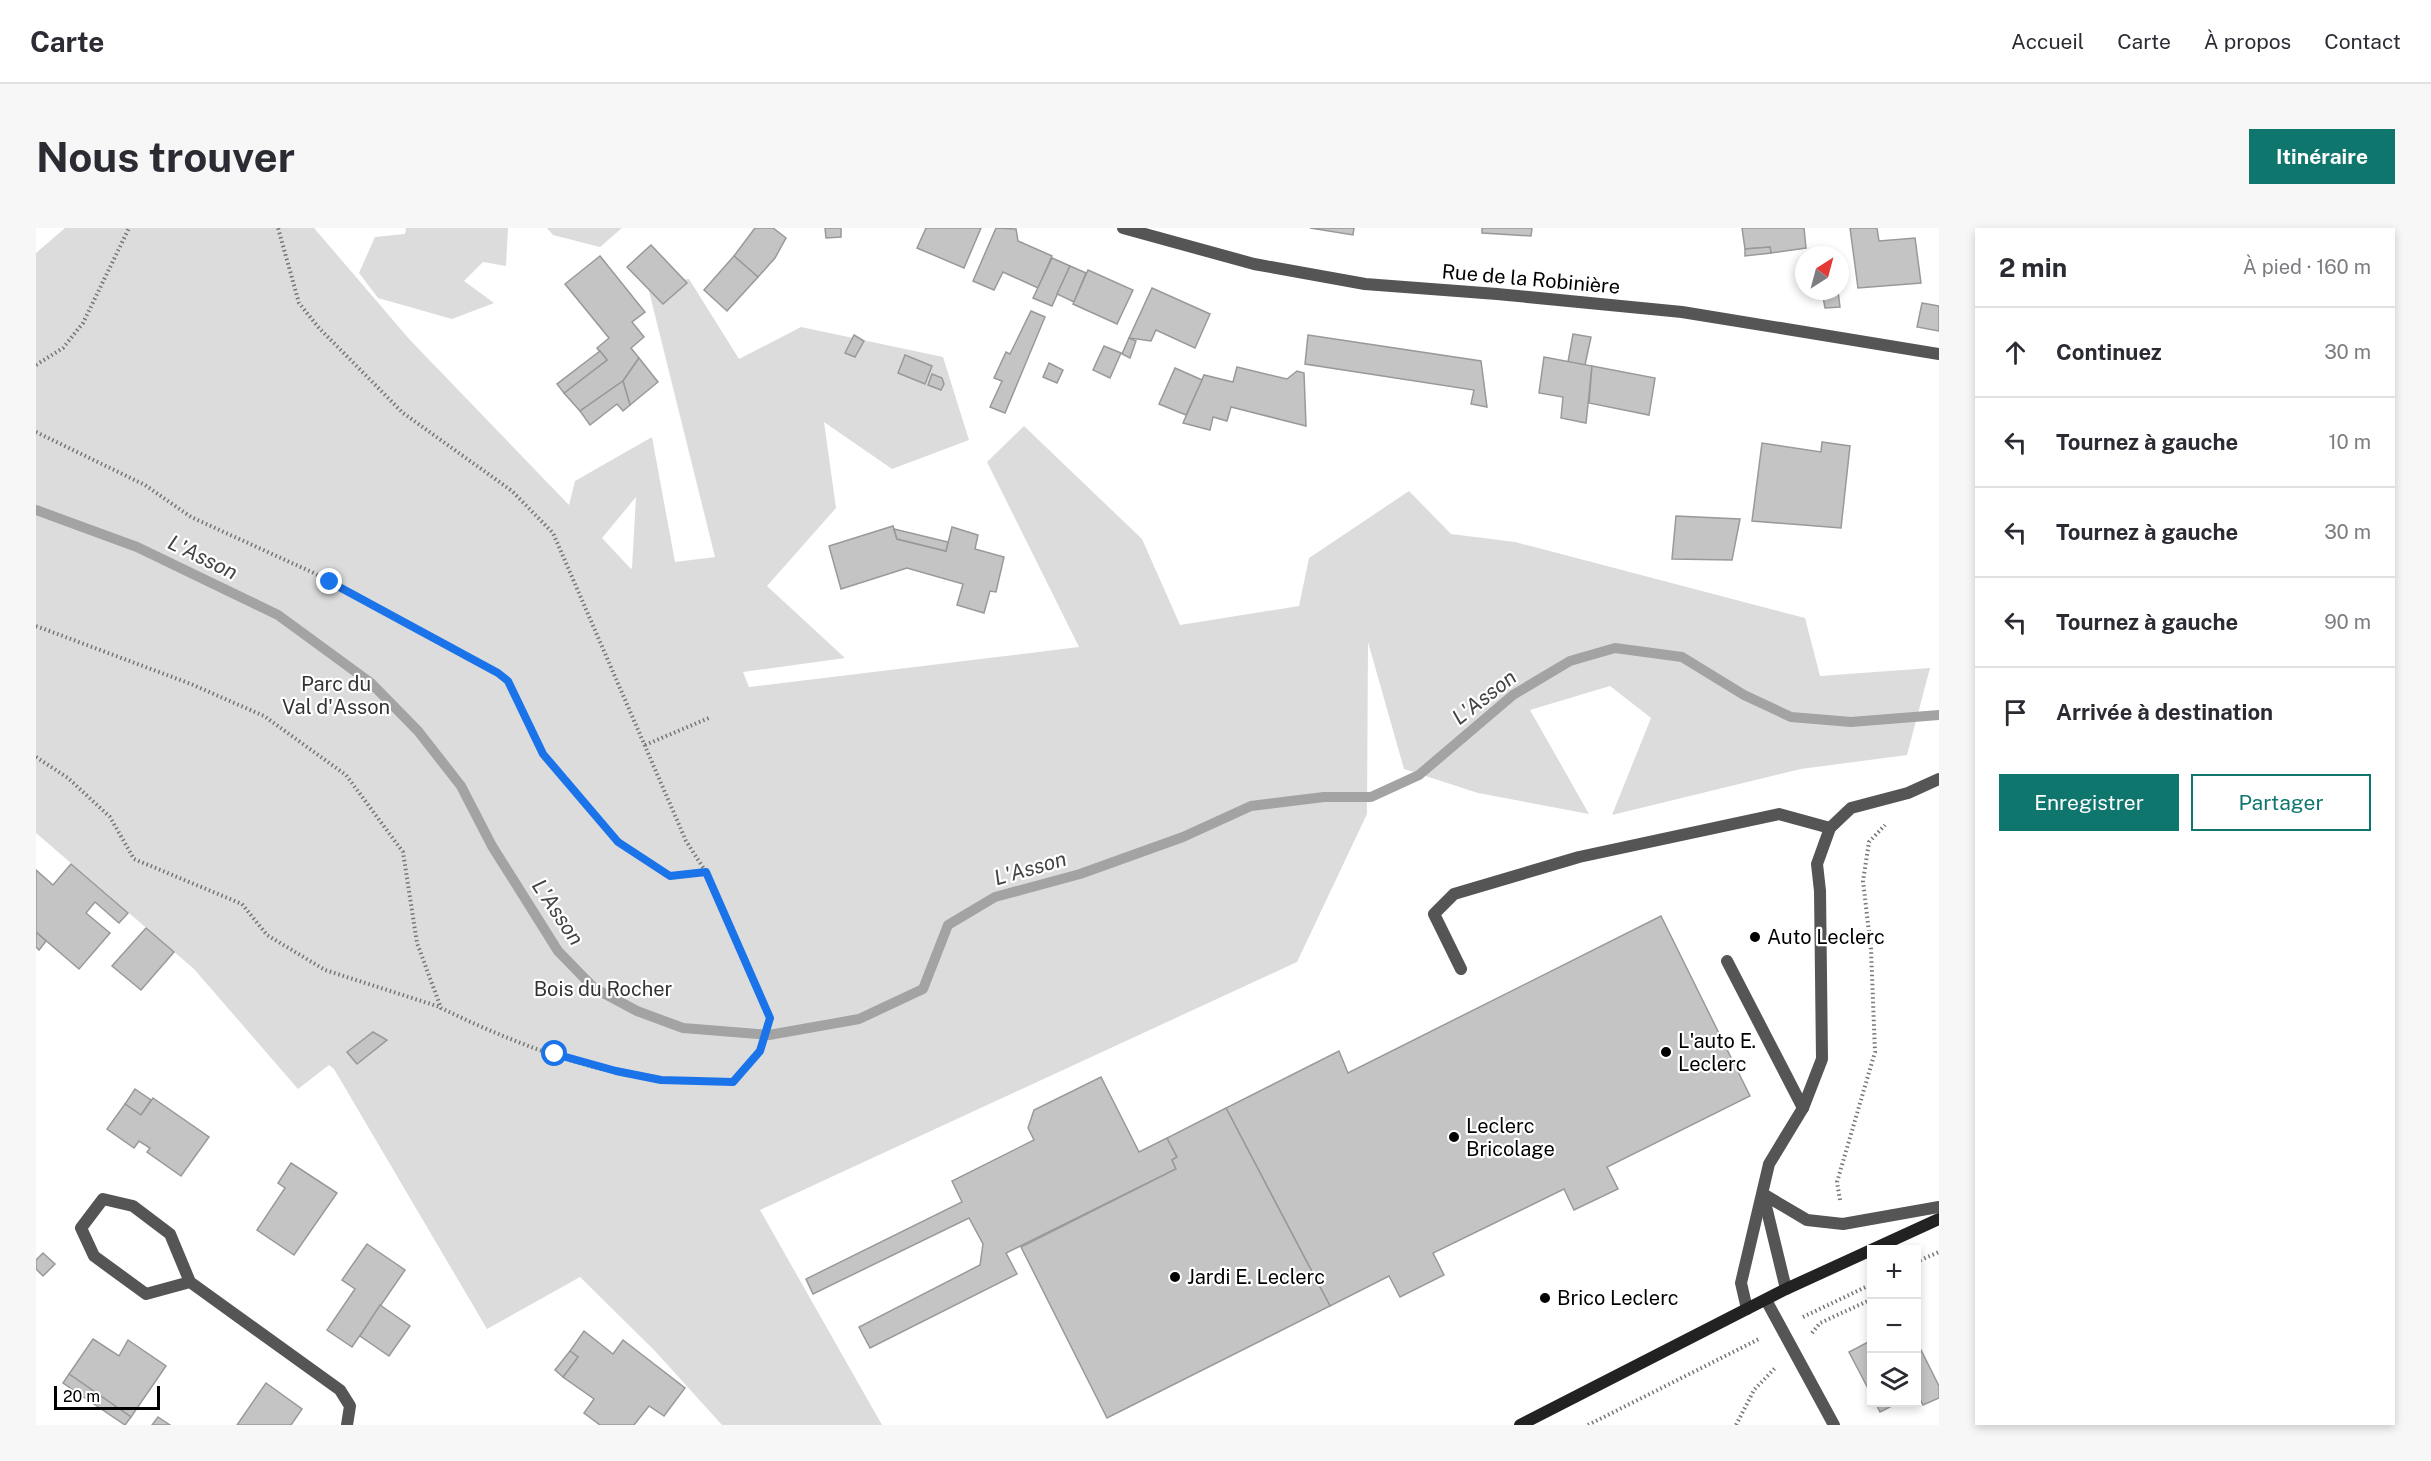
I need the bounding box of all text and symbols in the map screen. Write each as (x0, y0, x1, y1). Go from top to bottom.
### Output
text: Carte (30, 25, 104, 58)
text: Accueil (2011, 29, 2084, 54)
text: Carte (2117, 29, 2171, 54)
text: À propos (2204, 29, 2291, 54)
text: Contact (2324, 29, 2401, 54)
button: Itinéraire (2249, 129, 2395, 184)
text: Nous trouver (36, 132, 295, 181)
north arrow (1795, 246, 1849, 300)
text: 2 min (1999, 252, 2067, 283)
text: À pied · 160 m (2243, 255, 2371, 279)
street label: Rue de la Robinière (1441, 259, 1621, 299)
icon: ahead (1999, 336, 2032, 369)
text: Continuez (2056, 339, 2162, 365)
text: 30 m (2324, 340, 2371, 364)
icon: left (1999, 426, 2032, 459)
text: Tournez à gauche (2056, 429, 2238, 455)
text: 10 m (2328, 430, 2371, 454)
icon: left (1999, 516, 2032, 549)
text: Tournez à gauche (2056, 519, 2238, 545)
text: 30 m (2324, 520, 2371, 544)
water label: L'Asson (164, 529, 242, 585)
route end (316, 568, 342, 594)
icon: left (1999, 606, 2032, 639)
text: Tournez à gauche (2056, 609, 2238, 635)
text: 90 m (2324, 610, 2371, 634)
water label: L'Asson (1447, 664, 1521, 730)
park label: Parc du Val d'Asson (282, 672, 390, 719)
icon: arrive (1999, 696, 2032, 729)
text: Arrivée à destination (2056, 699, 2273, 725)
button: Enregistrer (1999, 774, 2179, 831)
button: Partager (2191, 774, 2371, 831)
water label: L'Asson (991, 846, 1069, 890)
water label: L'Asson (527, 874, 589, 950)
place label: Auto Leclerc (1767, 925, 1885, 949)
marker: Auto Leclerc (1748, 930, 1762, 944)
park label: Bois du Rocher (534, 977, 673, 1001)
place label: L'auto E. Leclerc (1678, 1029, 1756, 1076)
route start (541, 1040, 567, 1066)
marker: L'auto E. Leclerc (1659, 1045, 1673, 1059)
place label: Leclerc Bricolage (1466, 1114, 1555, 1161)
marker: Leclerc Bricolage (1447, 1130, 1461, 1144)
map controls (1867, 1245, 1921, 1407)
button: + (1867, 1245, 1921, 1299)
place label: Jardi E. Leclerc (1187, 1265, 1325, 1289)
marker: Jardi E. Leclerc (1168, 1270, 1182, 1284)
place label: Brico Leclerc (1557, 1286, 1679, 1310)
marker: Brico Leclerc (1538, 1291, 1552, 1305)
button: − (1867, 1299, 1921, 1353)
button: layers (1867, 1353, 1921, 1407)
scale bar (54, 1383, 160, 1410)
text: 20 m (63, 1387, 100, 1406)

